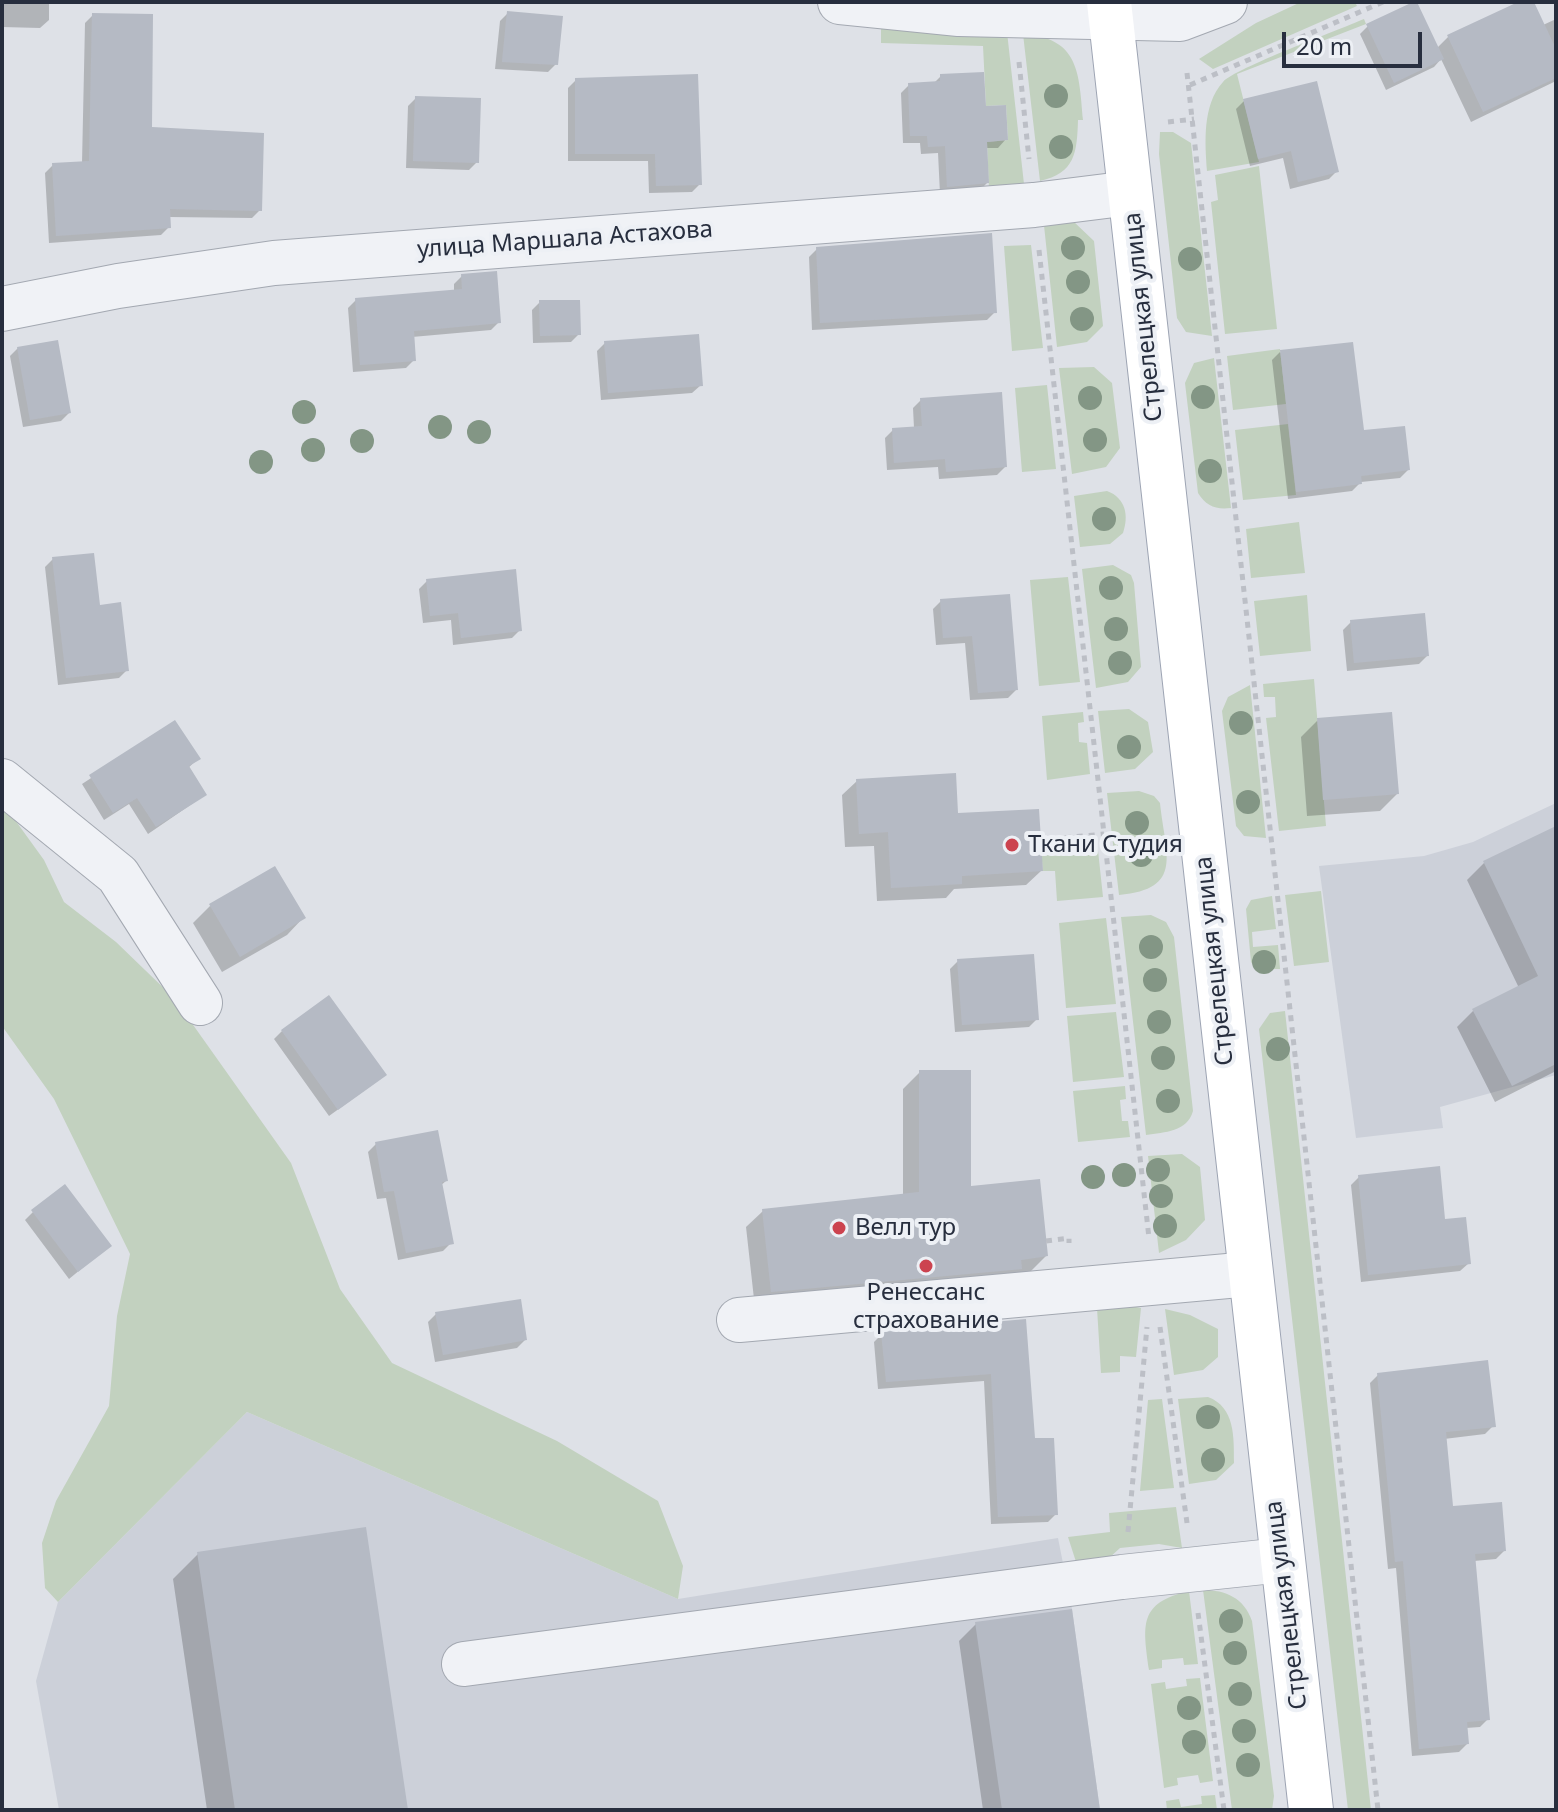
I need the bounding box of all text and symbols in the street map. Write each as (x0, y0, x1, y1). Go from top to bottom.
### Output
scale bar (1286, 16, 1426, 66)
text: 20 m (1296, 29, 1352, 62)
street label: Стрелецкая улица (1119, 211, 1169, 423)
street label: улица Маршала Астахова (416, 215, 714, 265)
place label: Ткани Студия (1028, 831, 1183, 859)
marker: Ткани Студия (1003, 836, 1021, 854)
street label: Стрелецкая улица (1190, 855, 1240, 1067)
place label: Велл тур (855, 1214, 956, 1242)
marker: Велл тур (830, 1219, 848, 1237)
marker: Ренессанс страхование (917, 1257, 935, 1275)
place label: Ренессанс страхование (853, 1279, 999, 1335)
street label: Стрелецкая улица (1260, 1499, 1314, 1711)

